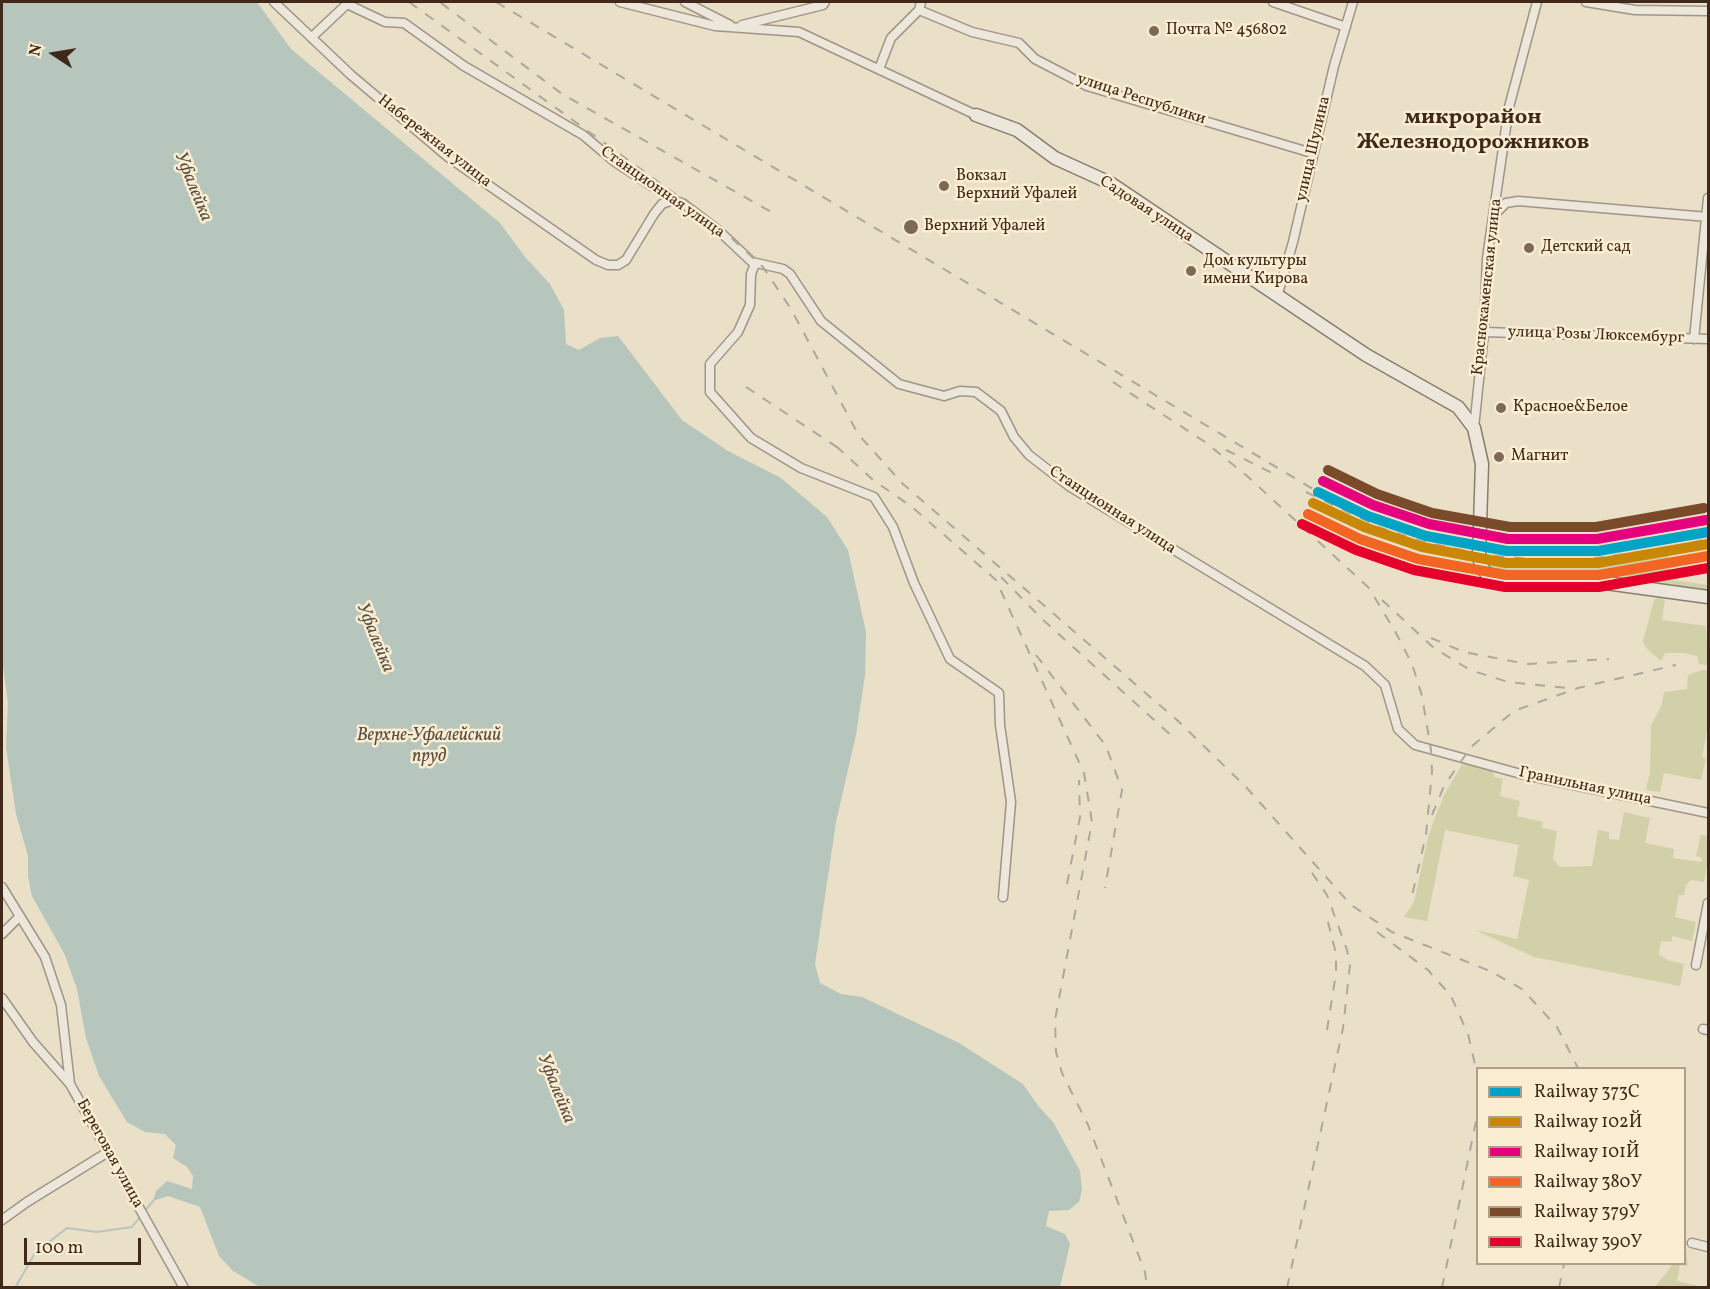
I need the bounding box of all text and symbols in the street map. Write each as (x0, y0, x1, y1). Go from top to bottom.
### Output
place label: Почта № 456802 (1166, 21, 1287, 41)
north arrow (24, 24, 84, 84)
marker: Почта № 456802 (1147, 24, 1161, 38)
text: N (24, 42, 48, 58)
street label: улица Республики (1074, 70, 1208, 130)
street label: Набережная улица (373, 92, 495, 192)
street label: улица Шулина (1293, 94, 1335, 204)
district label: микрорайон Железнодорожников (1357, 106, 1589, 158)
street label: Станционная улица (596, 143, 728, 243)
water label: Уфалейка (168, 149, 216, 225)
place label: Вокзал Верхний Уфалей (956, 167, 1077, 205)
street label: Садовая улица (1095, 172, 1197, 248)
marker: Вокзал Верхний Уфалей (937, 179, 951, 193)
street label: Краснокаменская улица (1469, 198, 1507, 376)
place label: Верхний Уфалей (924, 217, 1045, 237)
marker: Верхний Уфалей (902, 218, 920, 236)
place label: Детский сад (1541, 238, 1631, 258)
marker: Детский сад (1522, 241, 1536, 255)
place label: Дом культуры имени Кирова (1203, 252, 1308, 290)
marker: Дом культуры имени Кирова (1184, 264, 1198, 278)
street label: улица Розы Люксембург (1507, 323, 1685, 349)
place label: Красное&Белое (1513, 398, 1628, 418)
marker: Красное&Белое (1494, 401, 1508, 415)
place label: Магнит (1511, 447, 1568, 467)
marker: Магнит (1492, 450, 1506, 464)
street label: Станционная улица (1045, 463, 1179, 559)
water label: Уфалейка (350, 600, 398, 676)
water label: Верхне-Уфалейский пруд (357, 726, 501, 768)
street label: Гранильная улица (1517, 764, 1653, 810)
water label: Уфалейка (531, 1051, 579, 1127)
legend (1476, 1067, 1686, 1265)
text: Railway 373C (1534, 1080, 1640, 1105)
street label: Береговая улица (71, 1096, 147, 1212)
text: Railway 102Й (1534, 1110, 1642, 1135)
text: Railway 101Й (1534, 1140, 1640, 1165)
text: Railway 380У (1534, 1170, 1642, 1195)
text: Railway 379У (1534, 1200, 1640, 1225)
scale bar (27, 1226, 144, 1264)
text: Railway 390У (1534, 1230, 1642, 1255)
text: 100 m (35, 1236, 84, 1261)

